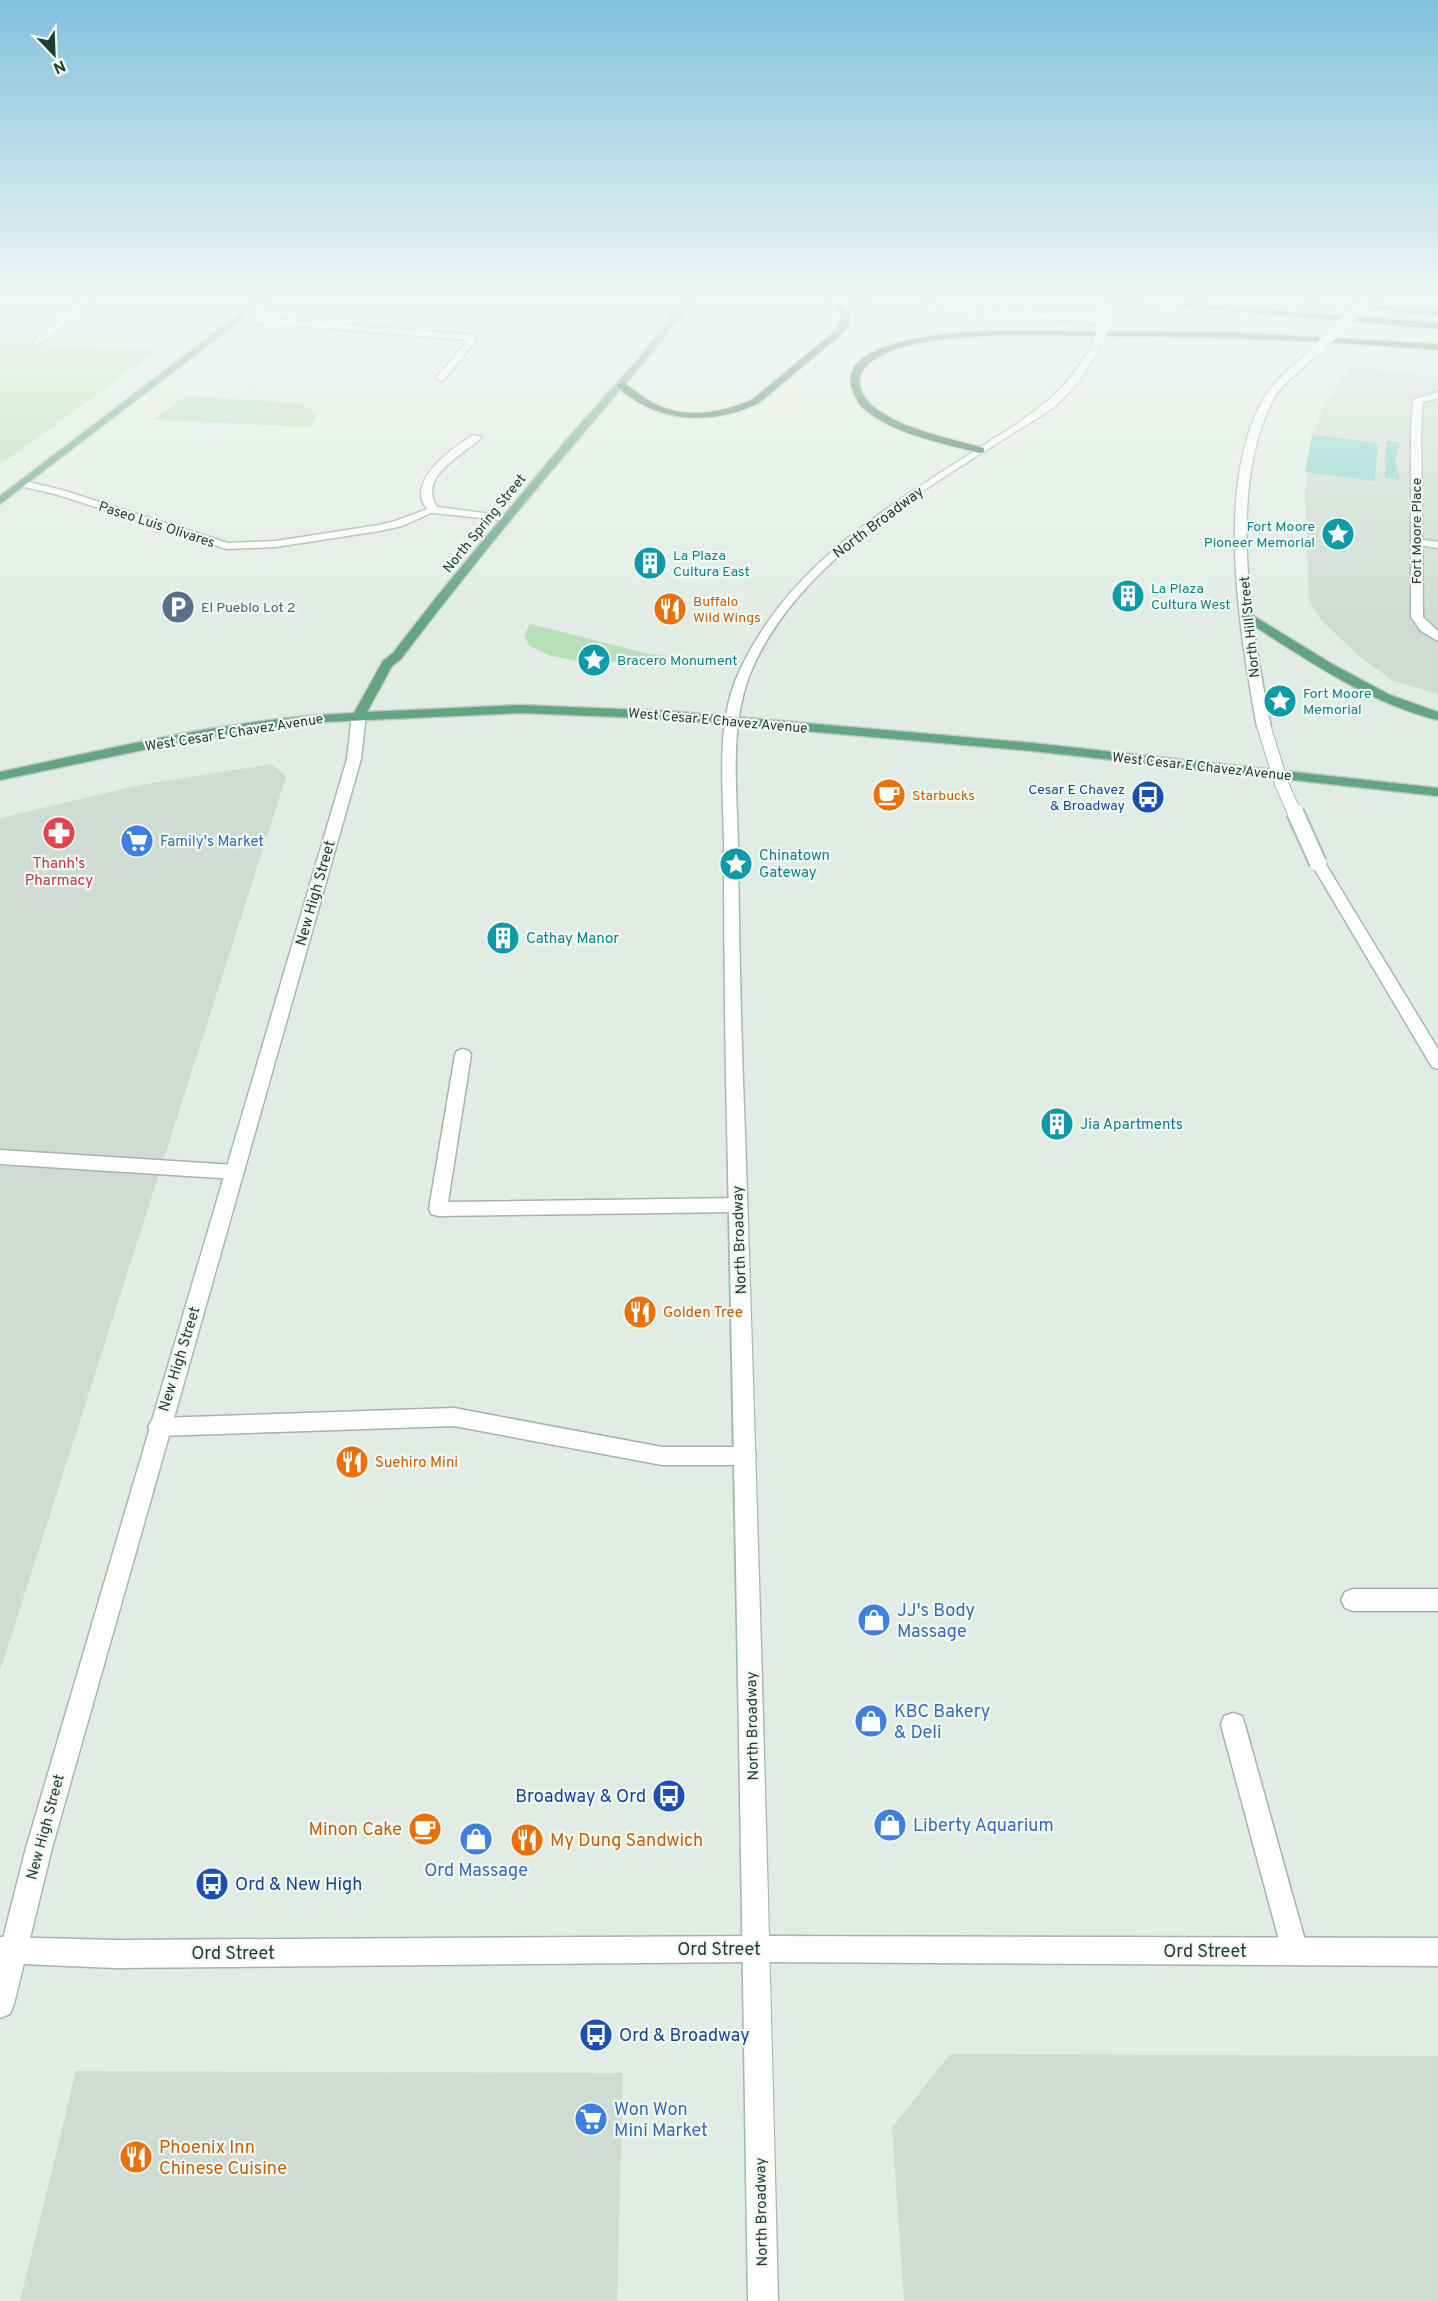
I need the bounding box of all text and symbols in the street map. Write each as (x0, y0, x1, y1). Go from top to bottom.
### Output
north arrow (24, 24, 84, 84)
text: N (50, 55, 68, 77)
street label: North Spring Street (440, 471, 530, 577)
street label: Fort Moore Place (1409, 478, 1426, 584)
street label: North Broadway (830, 483, 928, 564)
street label: Paseo Luis Olivares (96, 499, 217, 552)
place icon: Fort Moore Pioneer Memorial (1320, 516, 1356, 552)
place label: Fort Moore Pioneer Memorial (1204, 519, 1315, 552)
building icon: La Plaza Cultura East (632, 545, 668, 581)
place label: La Plaza Cultura East (673, 548, 750, 581)
street label: North Hill Street (1237, 575, 1264, 678)
building icon: La Plaza Cultura West (1110, 578, 1146, 614)
place label: La Plaza Cultura West (1151, 581, 1231, 614)
parking icon: El Pueblo Lot 2 (160, 589, 196, 625)
restaurant icon: Buffalo Wild Wings (652, 591, 688, 627)
place label: Buffalo Wild Wings (693, 594, 761, 627)
place label: El Pueblo Lot 2 (201, 600, 296, 617)
place icon: Bracero Monument (576, 642, 612, 678)
place label: Bracero Monument (617, 653, 738, 670)
place icon: Fort Moore Memorial (1262, 683, 1298, 719)
place label: Fort Moore Memorial (1303, 686, 1371, 719)
street label: West Cesar E Chavez Avenue (627, 705, 808, 738)
street label: West Cesar E Chavez Avenue (144, 711, 325, 756)
street label: West Cesar E Chavez Avenue (1111, 750, 1292, 785)
cafe icon: Starbucks (871, 777, 907, 813)
bus stop icon: Cesar E Chavez & Broadway (1130, 779, 1166, 815)
place label: Cesar E Chavez & Broadway (1028, 782, 1125, 815)
place label: Starbucks (912, 788, 975, 805)
pharmacy icon: Thanh's Pharmacy (41, 815, 77, 851)
supermarket icon: Family's Market (119, 823, 155, 859)
place label: Family's Market (160, 833, 264, 852)
street label: New High Street (292, 838, 341, 948)
place icon: Chinatown Gateway (718, 846, 754, 882)
place label: Chinatown Gateway (759, 847, 830, 883)
place label: Thanh's Pharmacy (25, 855, 93, 891)
building icon: Cathay Manor (485, 920, 521, 956)
place label: Cathay Manor (526, 930, 619, 949)
building icon: Jia Apartments (1039, 1106, 1075, 1142)
place label: Jia Apartments (1080, 1116, 1183, 1135)
street label: North Broadway (729, 1185, 752, 1295)
restaurant icon: Golden Tree (622, 1294, 658, 1330)
place label: Golden Tree (663, 1304, 743, 1323)
street label: New High Street (155, 1305, 205, 1414)
restaurant icon: Suehiro Mini (334, 1444, 370, 1480)
place label: Suehiro Mini (375, 1454, 458, 1473)
place label: JJ's Body Massage (897, 1600, 975, 1644)
shop icon: JJ's Body Massage (856, 1602, 892, 1638)
street label: North Broadway (743, 1671, 764, 1781)
place label: KBC Bakery & Deli (894, 1701, 990, 1745)
shop icon: KBC Bakery & Deli (853, 1703, 889, 1739)
street label: New High Street (23, 1772, 70, 1882)
bus stop icon: Broadway & Ord (651, 1778, 687, 1814)
place label: Broadway & Ord (515, 1786, 646, 1809)
shop icon: Liberty Aquarium (872, 1807, 908, 1843)
cafe icon: Minon Cake (407, 1811, 443, 1847)
place label: Liberty Aquarium (913, 1815, 1054, 1838)
place label: Minon Cake (308, 1819, 402, 1842)
shop icon: Ord Massage (458, 1821, 494, 1857)
restaurant icon: My Dung Sandwich (509, 1822, 545, 1858)
place label: My Dung Sandwich (550, 1830, 703, 1853)
place label: Ord Massage (424, 1860, 528, 1883)
bus stop icon: Ord & New High (194, 1866, 230, 1902)
place label: Ord & New High (235, 1874, 362, 1897)
street label: Ord Street (677, 1939, 761, 1962)
street label: Ord Street (1163, 1941, 1247, 1964)
street label: Ord Street (191, 1943, 275, 1966)
bus stop icon: Ord & Broadway (578, 2017, 614, 2053)
place label: Ord & Broadway (619, 2025, 750, 2048)
place label: Won Won Mini Market (614, 2099, 708, 2143)
supermarket icon: Won Won Mini Market (573, 2101, 609, 2137)
place label: Phoenix Inn Chinese Cuisine (159, 2137, 287, 2181)
restaurant icon: Phoenix Inn Chinese Cuisine (118, 2139, 154, 2175)
street label: North Broadway (752, 2157, 773, 2267)

